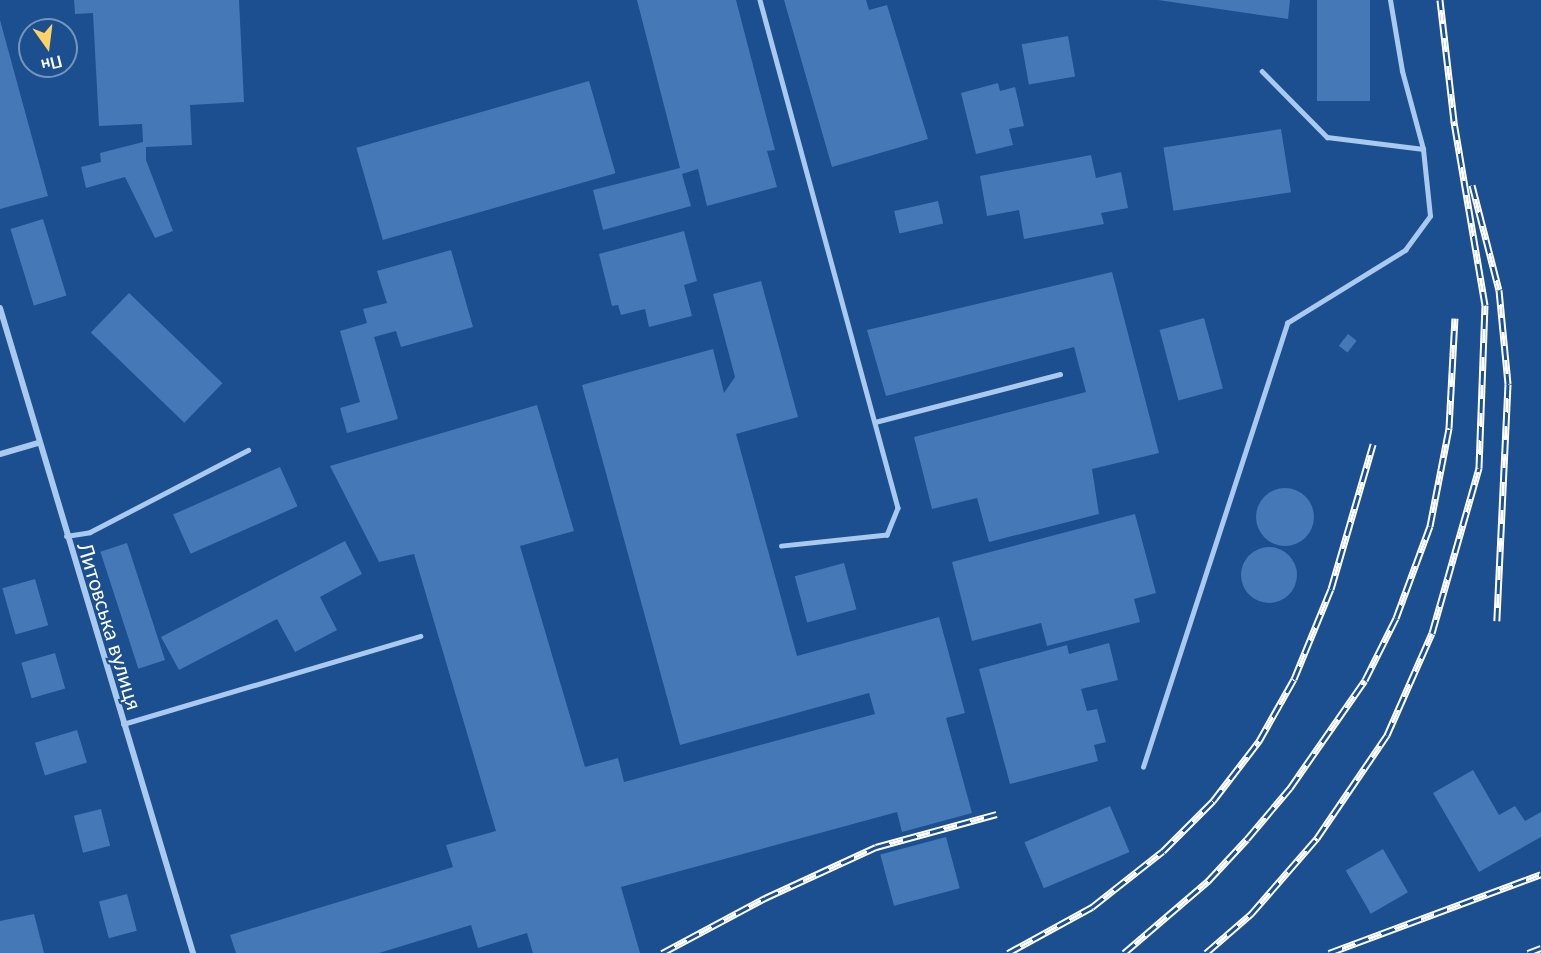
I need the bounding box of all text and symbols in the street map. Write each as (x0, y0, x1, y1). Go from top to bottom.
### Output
north arrow (18, 18, 78, 78)
text: Пн (40, 52, 64, 76)
street label: Литовська вулиця (73, 539, 147, 713)

